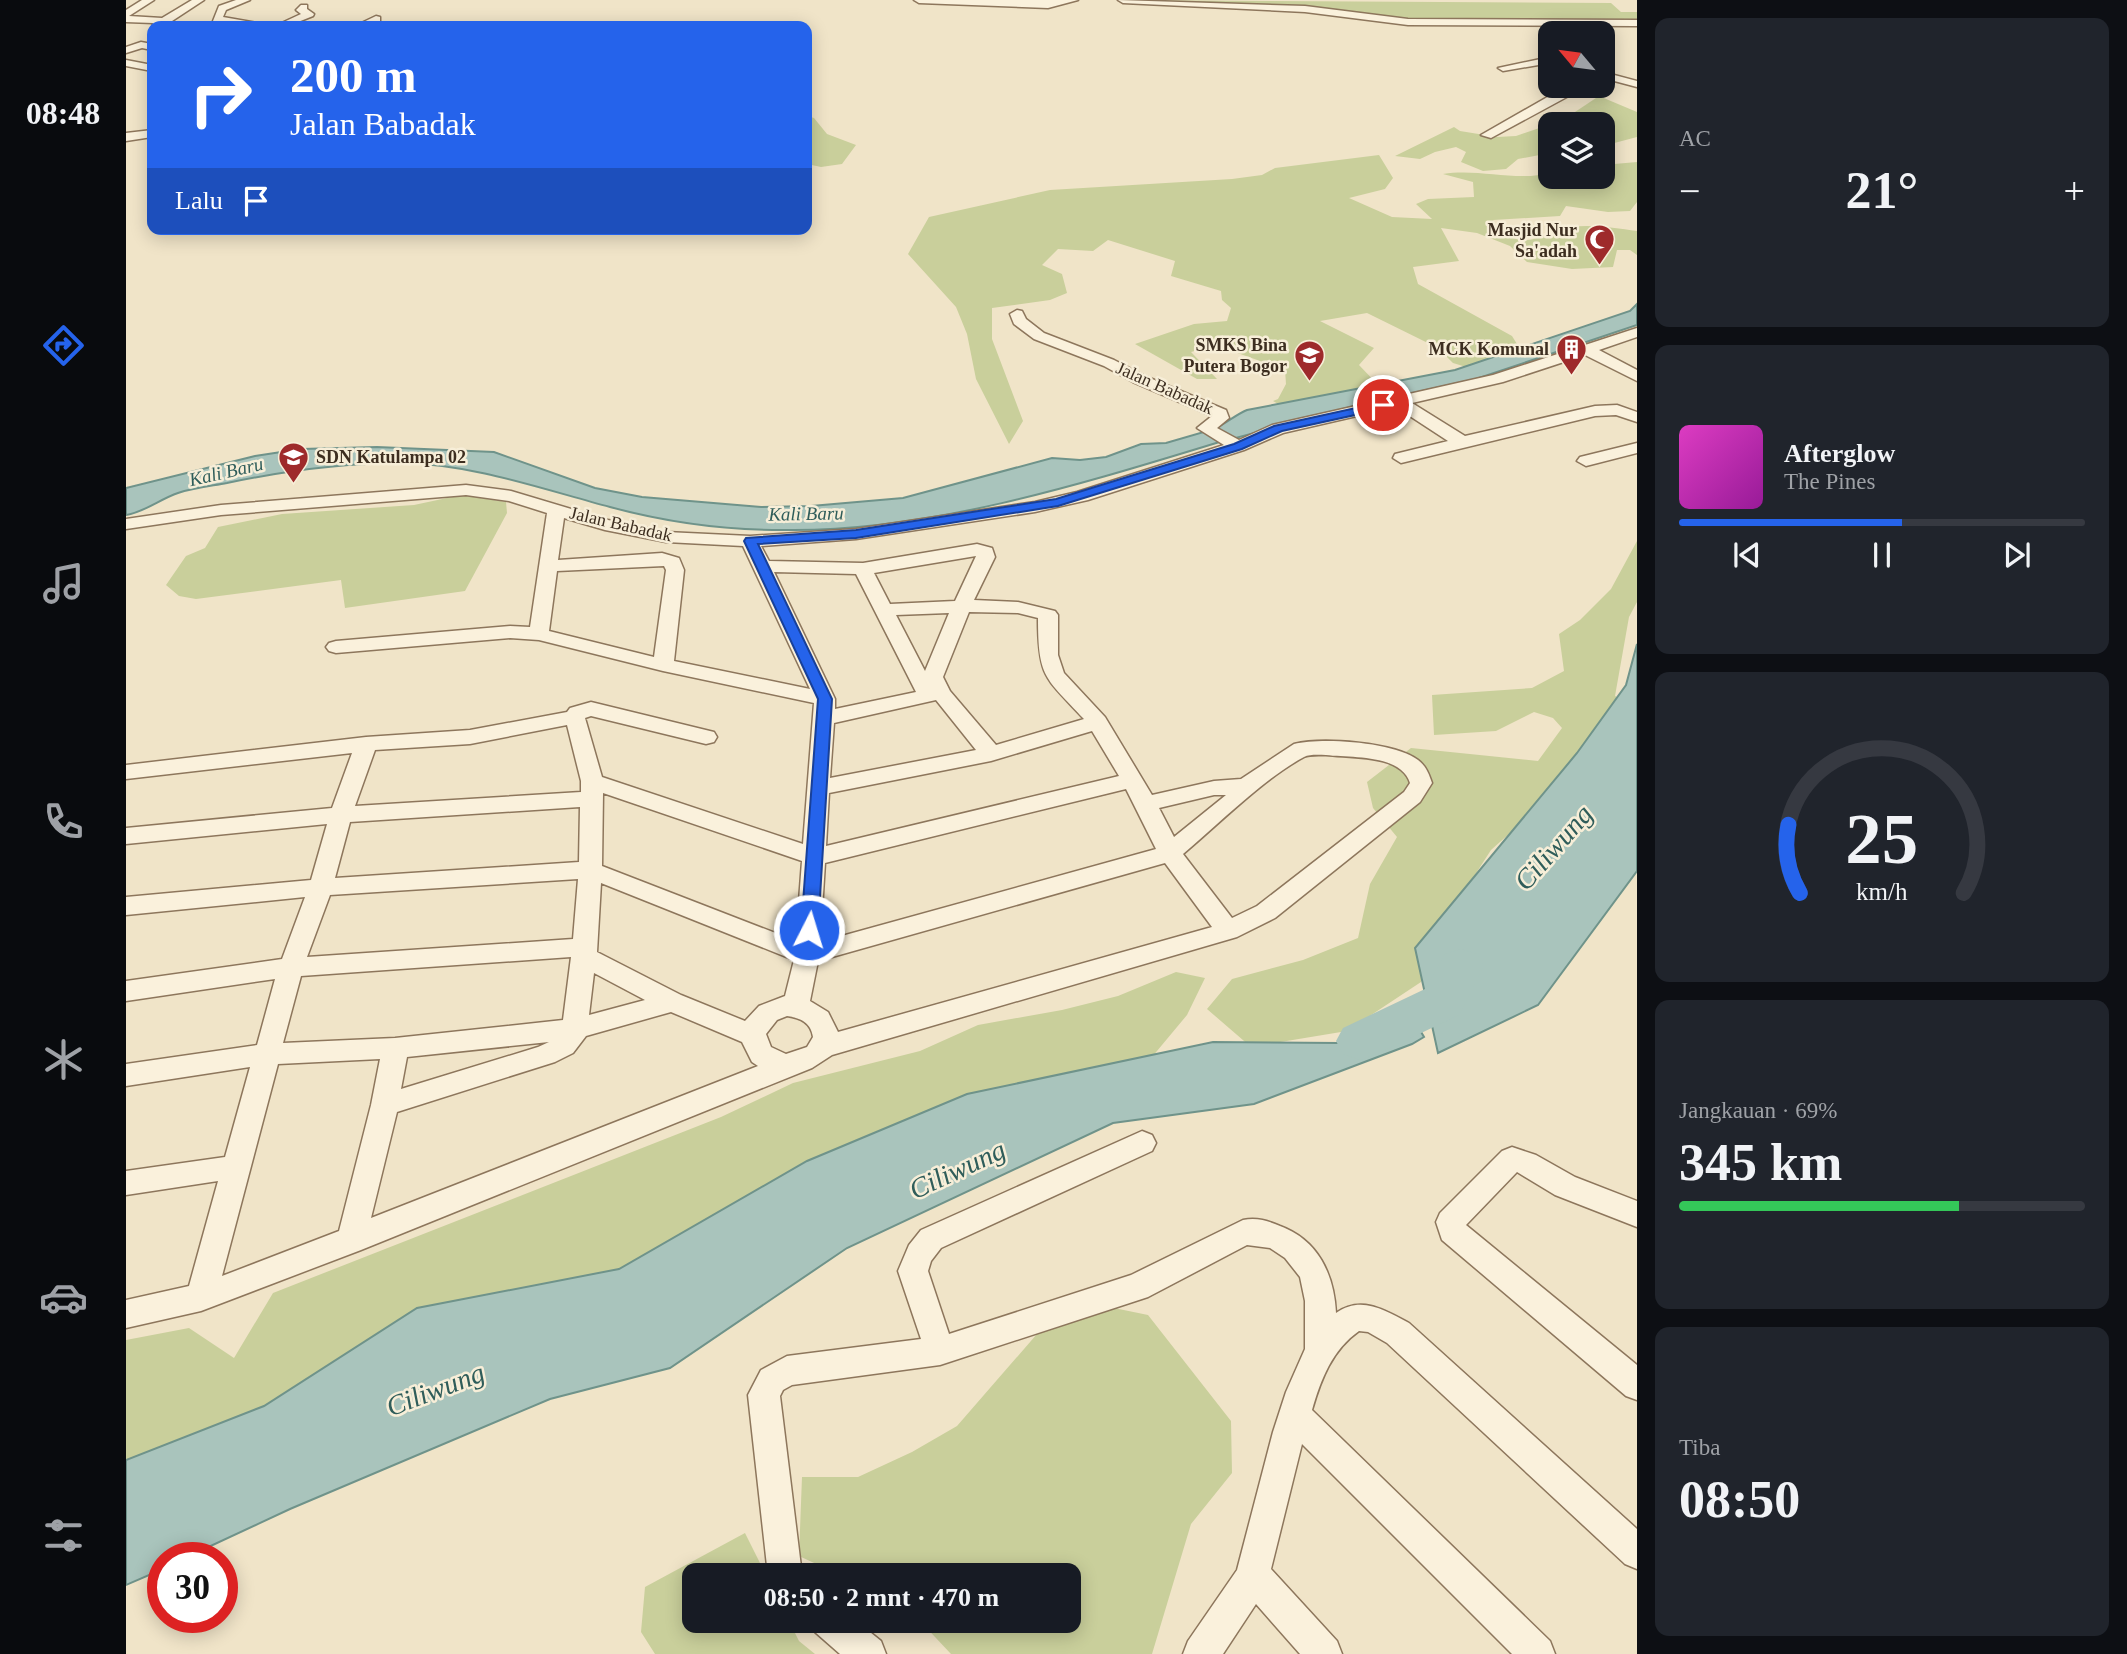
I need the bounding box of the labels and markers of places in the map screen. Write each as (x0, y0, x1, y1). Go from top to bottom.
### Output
place label: Masjid Nur Sa'adah (1488, 220, 1577, 261)
mosque icon: Masjid Nur Sa'adah (1583, 223, 1617, 267)
building icon: MCK Komunal (1555, 332, 1589, 376)
place label: SMKS Bina Putera Bogor (1184, 335, 1287, 376)
school or university icon: SMKS Bina Putera Bogor (1293, 338, 1327, 382)
place label: MCK Komunal (1428, 339, 1549, 359)
pin (1353, 375, 1413, 435)
school or university icon: SDN Katulampa 02 (276, 440, 310, 484)
place label: SDN Katulampa 02 (316, 447, 466, 467)

